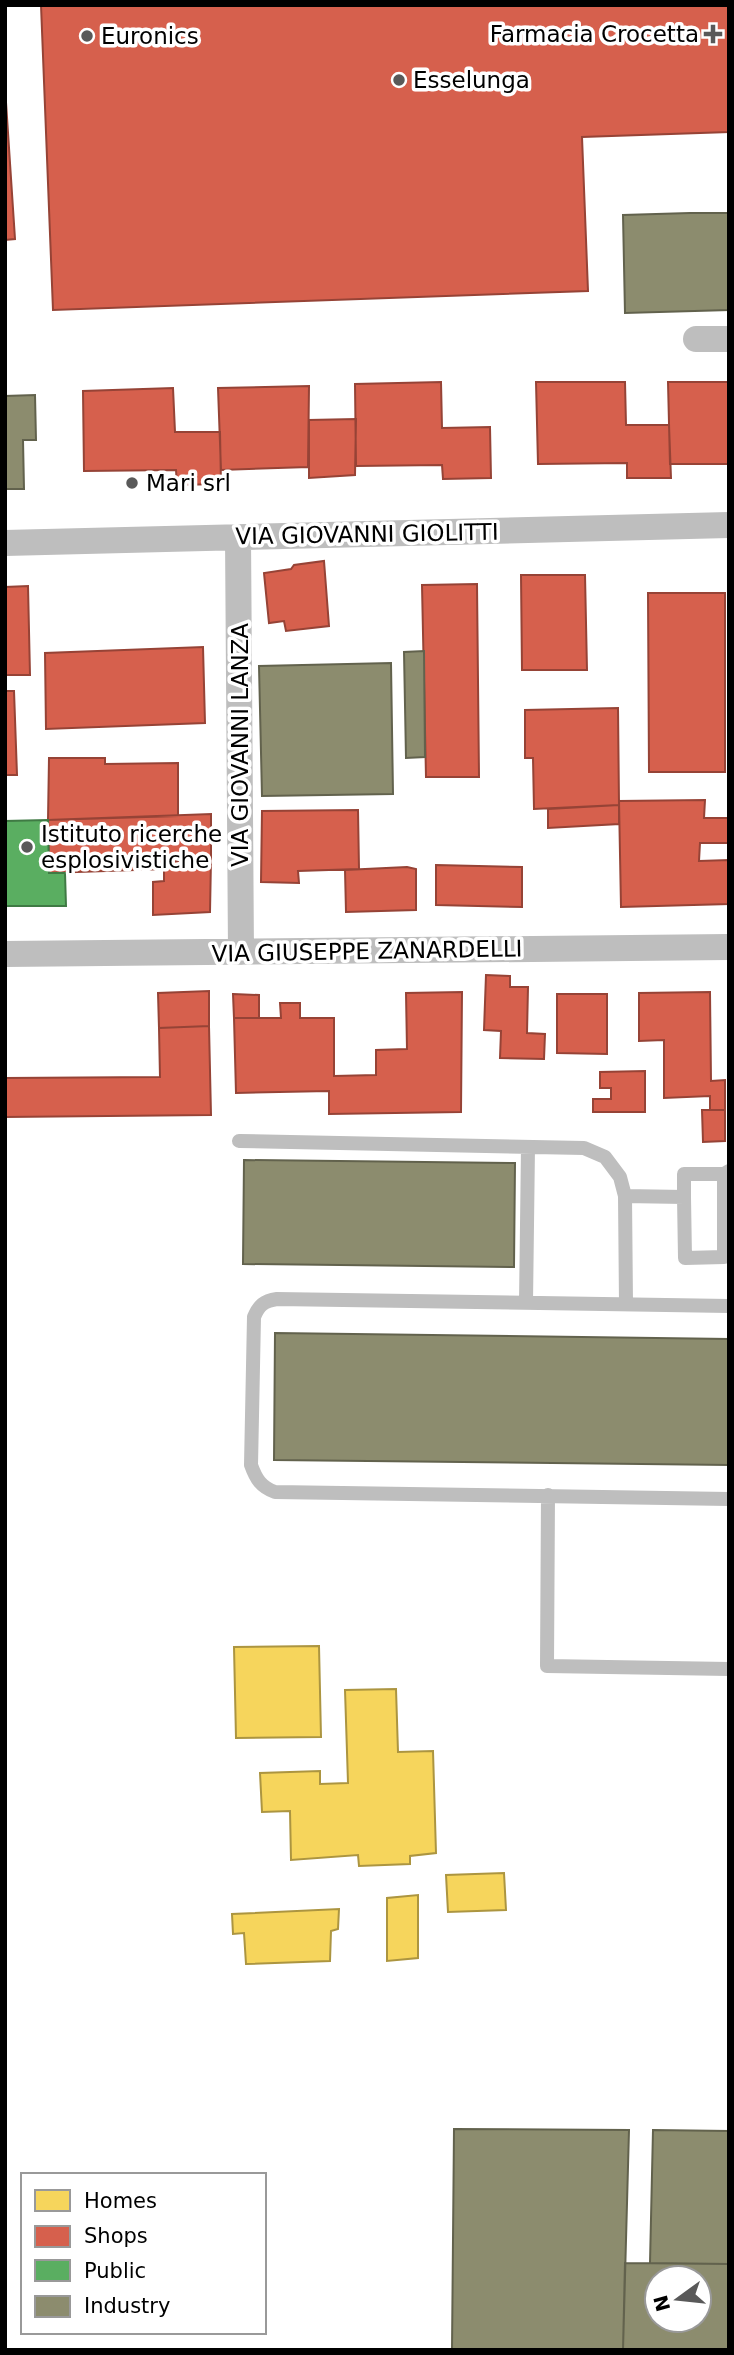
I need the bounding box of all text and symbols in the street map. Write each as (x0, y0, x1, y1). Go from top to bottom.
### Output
place label: Farmacia Crocetta (490, 21, 699, 47)
place label: Euronics (101, 23, 199, 49)
marker: Farmacia Crocetta (705, 26, 721, 42)
marker: Euronics (79, 28, 95, 44)
place label: Esselunga (413, 67, 530, 93)
marker: Esselunga (391, 72, 407, 88)
place label: Mari srl (146, 470, 231, 496)
marker: Mari srl (124, 475, 140, 491)
street label: VIA GIOVANNI GIOLITTI (235, 519, 499, 549)
street label: VIA GIOVANNI LANZA (227, 623, 253, 867)
place label: Istituto ricerche esplosivistiche (41, 821, 222, 873)
marker: Istituto ricerche esplosivistiche (19, 839, 35, 855)
street label: VIA GIUSEPPE ZANARDELLI (211, 935, 523, 967)
legend (21, 2173, 266, 2334)
text: Homes (84, 2189, 157, 2213)
text: Shops (84, 2224, 148, 2248)
text: Public (84, 2259, 146, 2283)
north arrow (643, 2264, 713, 2334)
text: N (649, 2293, 674, 2314)
text: Industry (84, 2294, 170, 2318)

